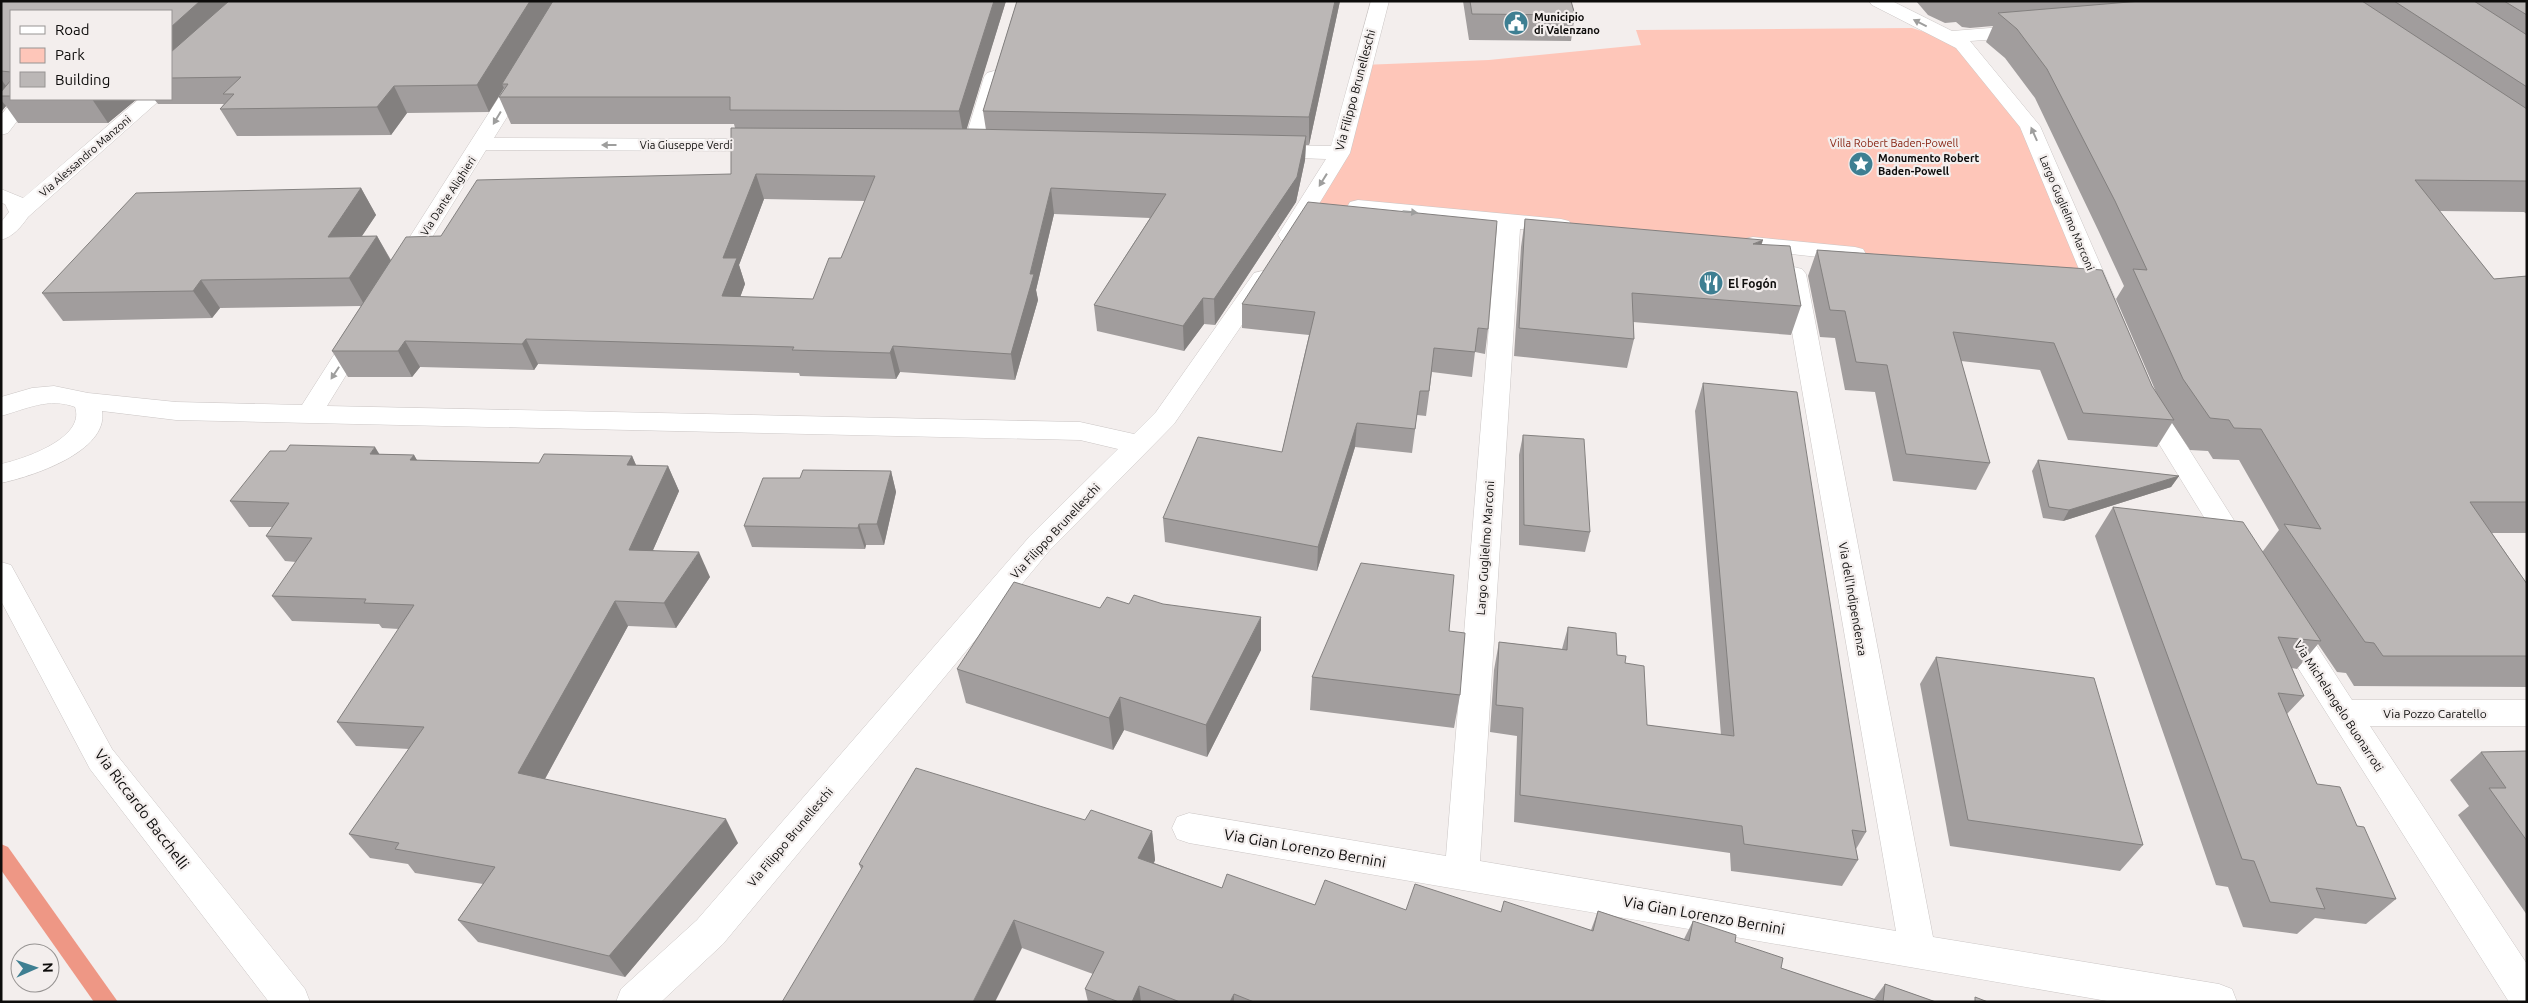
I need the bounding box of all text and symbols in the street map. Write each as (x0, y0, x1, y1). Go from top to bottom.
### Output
legend (10, 10, 172, 100)
public building icon: Municipio di Valenzano (1503, 10, 1529, 36)
place label: Municipio di Valenzano (1534, 11, 1600, 36)
one-way arrow (1913, 18, 1927, 26)
text: Road (55, 21, 90, 38)
street label: Via Filippo Brunelleschi (1333, 28, 1377, 152)
text: Park (55, 46, 85, 63)
text: Building (55, 71, 110, 88)
one-way arrow (493, 112, 502, 125)
street label: Via Alessandro Manzoni (37, 113, 133, 199)
one-way arrow (2029, 127, 2037, 141)
park label: Villa Robert Baden-Powell (1830, 137, 1958, 149)
street label: Via Giuseppe Verdi (640, 139, 732, 151)
one-way arrow (601, 140, 617, 148)
place icon: Monumento Robert Baden-Powell (1848, 151, 1874, 177)
place label: Monumento Robert Baden-Powell (1878, 152, 1979, 177)
street label: Via Dante Alighieri (418, 154, 478, 238)
street label: Largo Guglielmo Marconi (2037, 154, 2097, 272)
one-way arrow (1319, 173, 1328, 186)
one-way arrow (1402, 208, 1418, 216)
restaurant icon: El Fogón (1698, 270, 1724, 296)
place label: El Fogón (1728, 277, 1777, 290)
one-way arrow (330, 367, 339, 380)
street label: Largo Guglielmo Marconi (1474, 480, 1496, 616)
street label: Via Filippo Brunelleschi (1008, 481, 1102, 581)
street label: Via dell'Indipendenza (1837, 541, 1869, 657)
street label: Via Michelangelo Buonarroti (2292, 638, 2386, 774)
street label: Via Pozzo Caratello (2383, 707, 2487, 720)
street label: Via Riccardo Bacchelli (91, 746, 193, 872)
street label: Via Filippo Brunelleschi (745, 785, 835, 889)
street label: Via Gian Lorenzo Bernini (1223, 825, 1387, 871)
street label: Via Gian Lorenzo Bernini (1622, 892, 1786, 938)
north arrow (10, 943, 60, 993)
text: N (40, 962, 56, 973)

